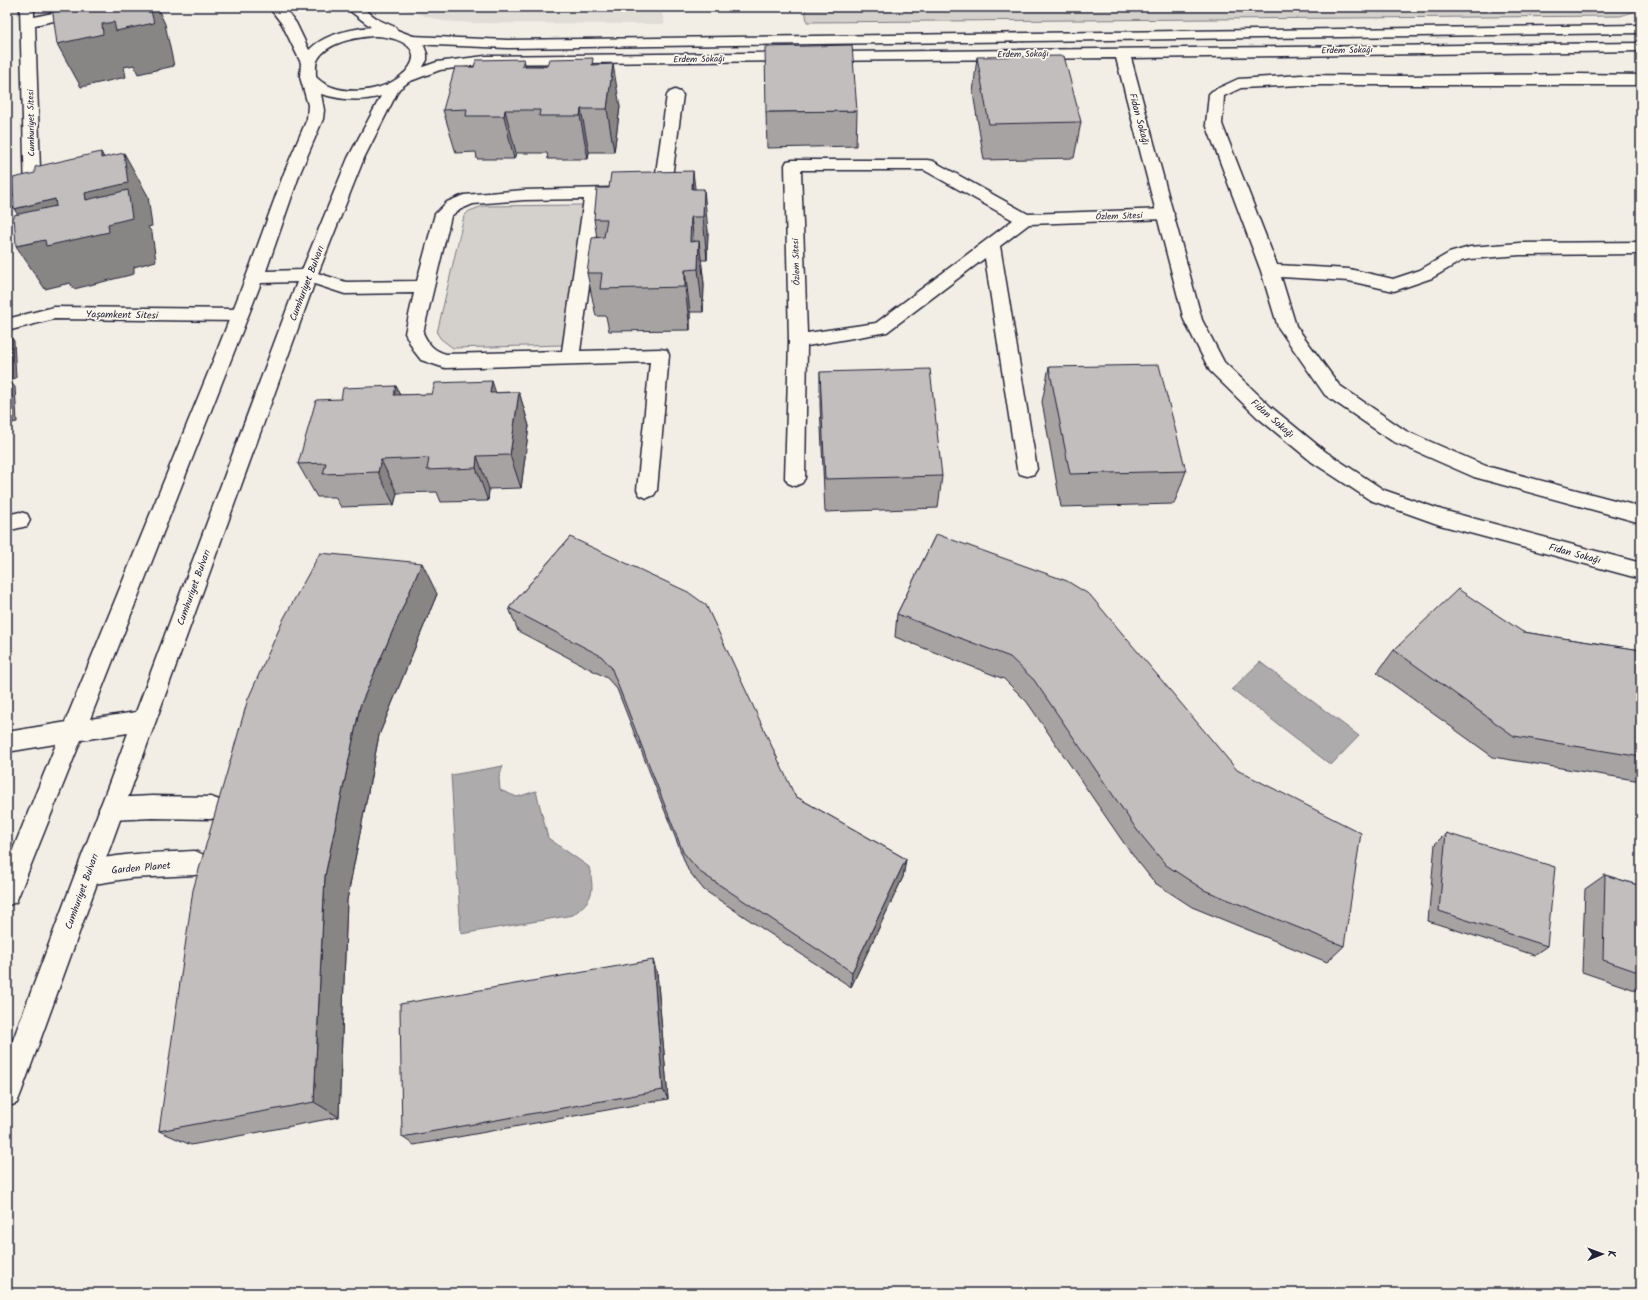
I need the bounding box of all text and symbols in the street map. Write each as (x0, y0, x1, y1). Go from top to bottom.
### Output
street label: Erdem Sokağı (1321, 43, 1373, 58)
street label: Erdem Sokağı (997, 47, 1049, 62)
street label: Erdem Sokağı (673, 52, 725, 67)
street label: Cumhuriyet Sitesi (23, 89, 40, 157)
street label: Fidan Sokağı (1124, 92, 1154, 147)
street label: Özlem Sitesi (1095, 208, 1144, 225)
street label: Özlem Sitesi (788, 237, 805, 286)
street label: Cumhuriyet Bulvarı (285, 243, 329, 324)
street label: Yaşamkent Sitesi (86, 306, 159, 324)
street label: Fidan Sokağı (1247, 395, 1298, 442)
street label: Fidan Sokağı (1547, 539, 1603, 569)
street label: Cumhuriyet Bulvarı (173, 547, 215, 628)
street label: Cumhuriyet Bulvarı (61, 851, 103, 932)
street label: Garden Planet (111, 857, 171, 879)
north arrow (1582, 1234, 1622, 1274)
text: K (1602, 1250, 1620, 1258)

